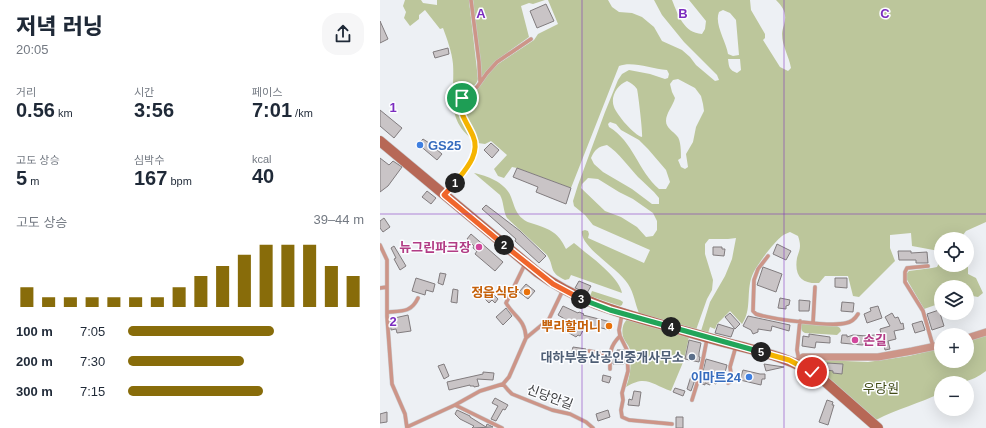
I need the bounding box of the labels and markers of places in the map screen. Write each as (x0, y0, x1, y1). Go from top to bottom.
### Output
pin (445, 81, 479, 115)
place label: GS25 (428, 138, 461, 153)
marker: GS25 (415, 140, 425, 150)
pin: 1 (445, 173, 465, 193)
pin: 2 (494, 235, 514, 255)
place label: 뉴그린파크장 (399, 240, 471, 255)
marker: 뉴그린파크장 (474, 242, 484, 252)
place label: 정읍식당 (471, 285, 519, 300)
marker: 정읍식당 (522, 287, 532, 297)
pin: 3 (571, 289, 591, 309)
pin: 4 (661, 317, 681, 337)
place label: 뿌리할머니 (541, 319, 601, 334)
marker: 뿌리할머니 (604, 321, 614, 331)
place label: 손길 (863, 333, 887, 348)
marker: 손길 (850, 335, 860, 345)
pin: 5 (751, 342, 771, 362)
place label: 대하부동산공인중개사무소 (540, 350, 684, 365)
marker: 대하부동산공인중개사무소 (687, 352, 697, 362)
pin (795, 355, 829, 389)
place label: 이마트24 (691, 370, 742, 385)
marker: 이마트24 (744, 372, 754, 382)

